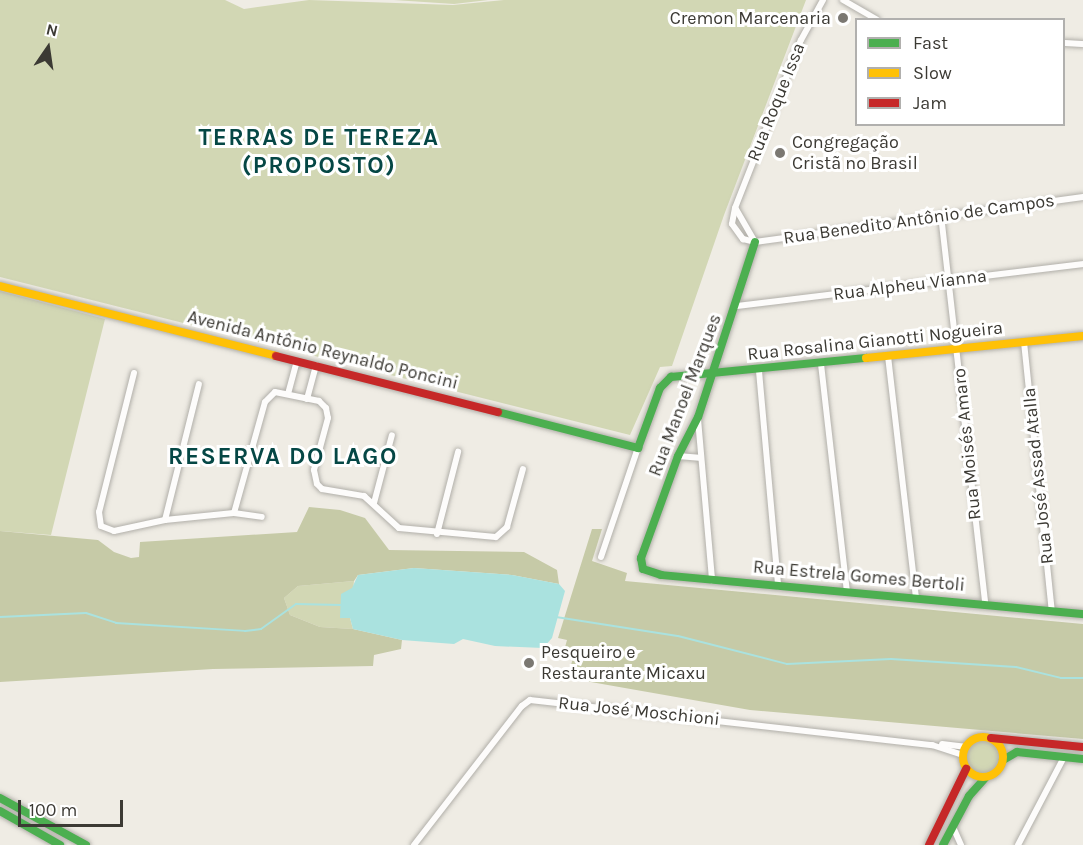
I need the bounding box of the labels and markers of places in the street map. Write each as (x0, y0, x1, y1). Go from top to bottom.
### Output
place label: Cremon Marcenaria (670, 7, 831, 29)
marker: Cremon Marcenaria (836, 11, 850, 25)
place label: Congregação Cristã no Brasil (792, 132, 918, 174)
marker: Congregação Cristã no Brasil (773, 146, 787, 160)
place label: Pesqueiro e Restaurante Micaxu (541, 642, 706, 684)
marker: Pesqueiro e Restaurante Micaxu (522, 656, 536, 670)

